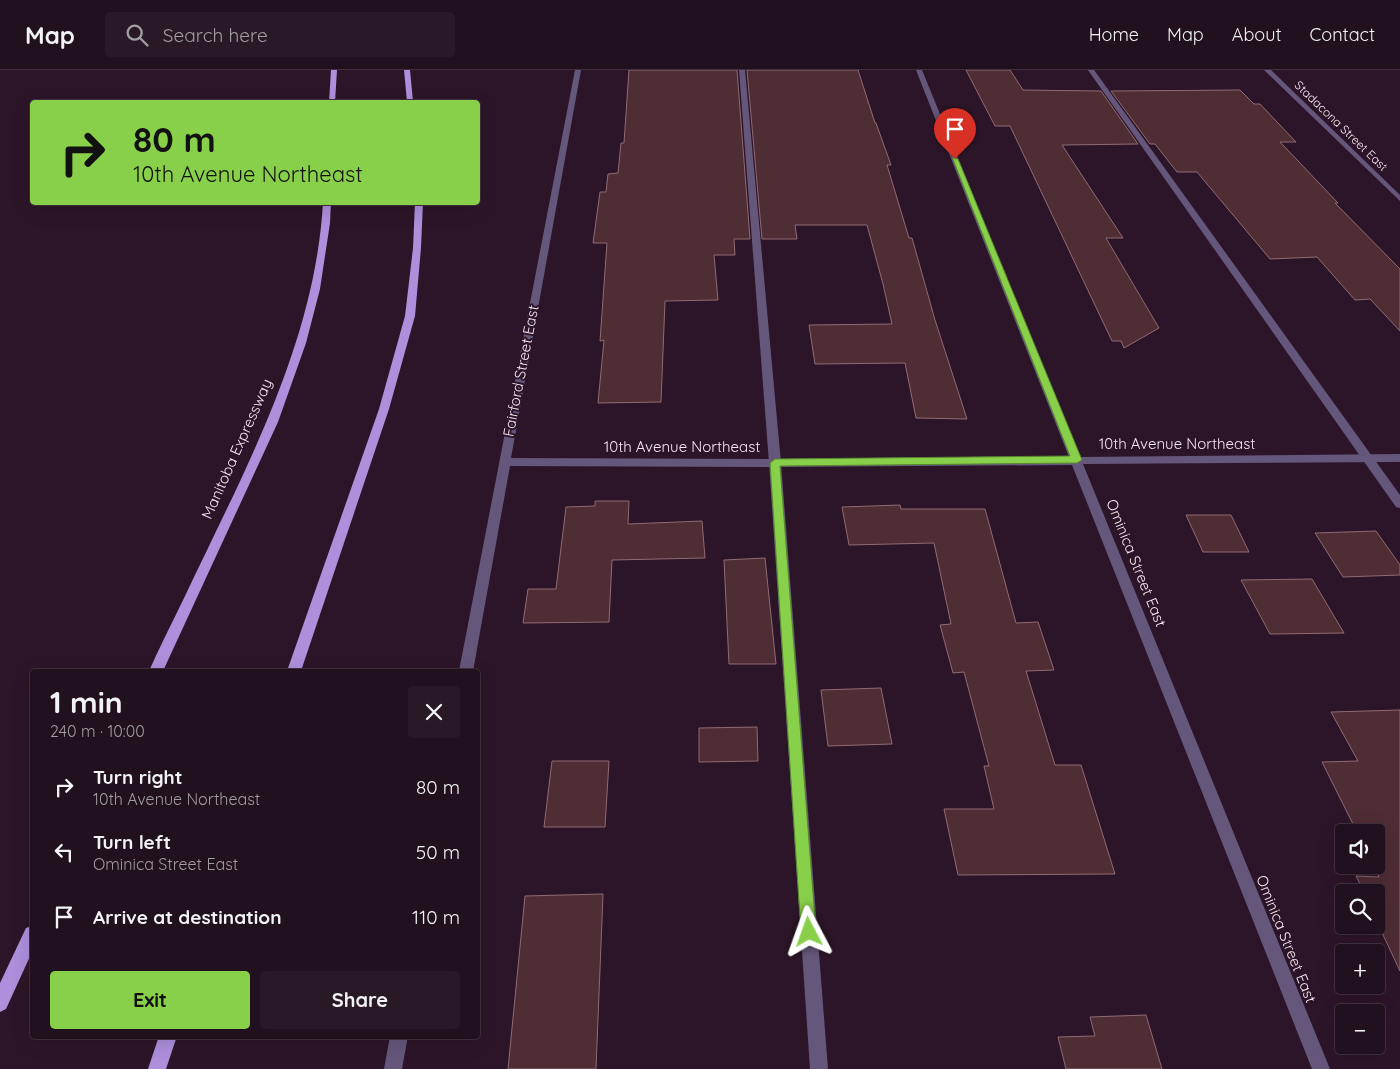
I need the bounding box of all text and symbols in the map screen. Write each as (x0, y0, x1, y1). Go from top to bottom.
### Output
search box (105, 12, 455, 57)
text: Map (25, 20, 75, 50)
icon: search (123, 21, 151, 49)
text: Search here (163, 23, 268, 47)
text: Home (1089, 23, 1139, 46)
text: Map (1167, 23, 1204, 46)
text: About (1232, 23, 1282, 46)
text: Contact (1310, 23, 1375, 46)
street label: Stadacona Street East (1292, 77, 1391, 174)
pin (934, 108, 976, 159)
icon: arrive (941, 115, 969, 143)
text: 80 m (133, 117, 216, 161)
icon: right (50, 120, 115, 185)
text: 10th Avenue Northeast (133, 160, 363, 188)
street label: Fairford Street East (498, 304, 543, 438)
street label: Manitoba Expressway (197, 376, 276, 522)
street label: 10th Avenue Northeast (1099, 434, 1255, 453)
street label: 10th Avenue Northeast (604, 437, 760, 456)
street label: Ominica Street East (1102, 496, 1171, 629)
text: 1 min (50, 683, 123, 721)
button: close (408, 686, 460, 738)
text: 240 m · 10:00 (50, 721, 145, 741)
text: Turn right (93, 765, 182, 789)
icon: right (50, 773, 78, 801)
text: 80 m (416, 775, 460, 799)
text: 10th Avenue Northeast (93, 789, 260, 809)
map controls (1335, 824, 1385, 1054)
button: sound (1335, 824, 1385, 874)
text: Turn left (93, 830, 171, 854)
icon: left (50, 838, 78, 866)
text: 50 m (416, 840, 460, 864)
text: Ominica Street East (93, 854, 238, 874)
street label: Ominica Street East (1252, 872, 1321, 1005)
button: search (1335, 884, 1385, 934)
icon: arrive (50, 903, 78, 931)
text: Arrive at destination (93, 905, 282, 929)
text: 110 m (412, 905, 460, 929)
position arrow (782, 905, 834, 957)
button: + (1335, 944, 1385, 994)
button: Exit (50, 971, 250, 1029)
button: Share (260, 971, 460, 1029)
button: − (1335, 1004, 1385, 1054)

